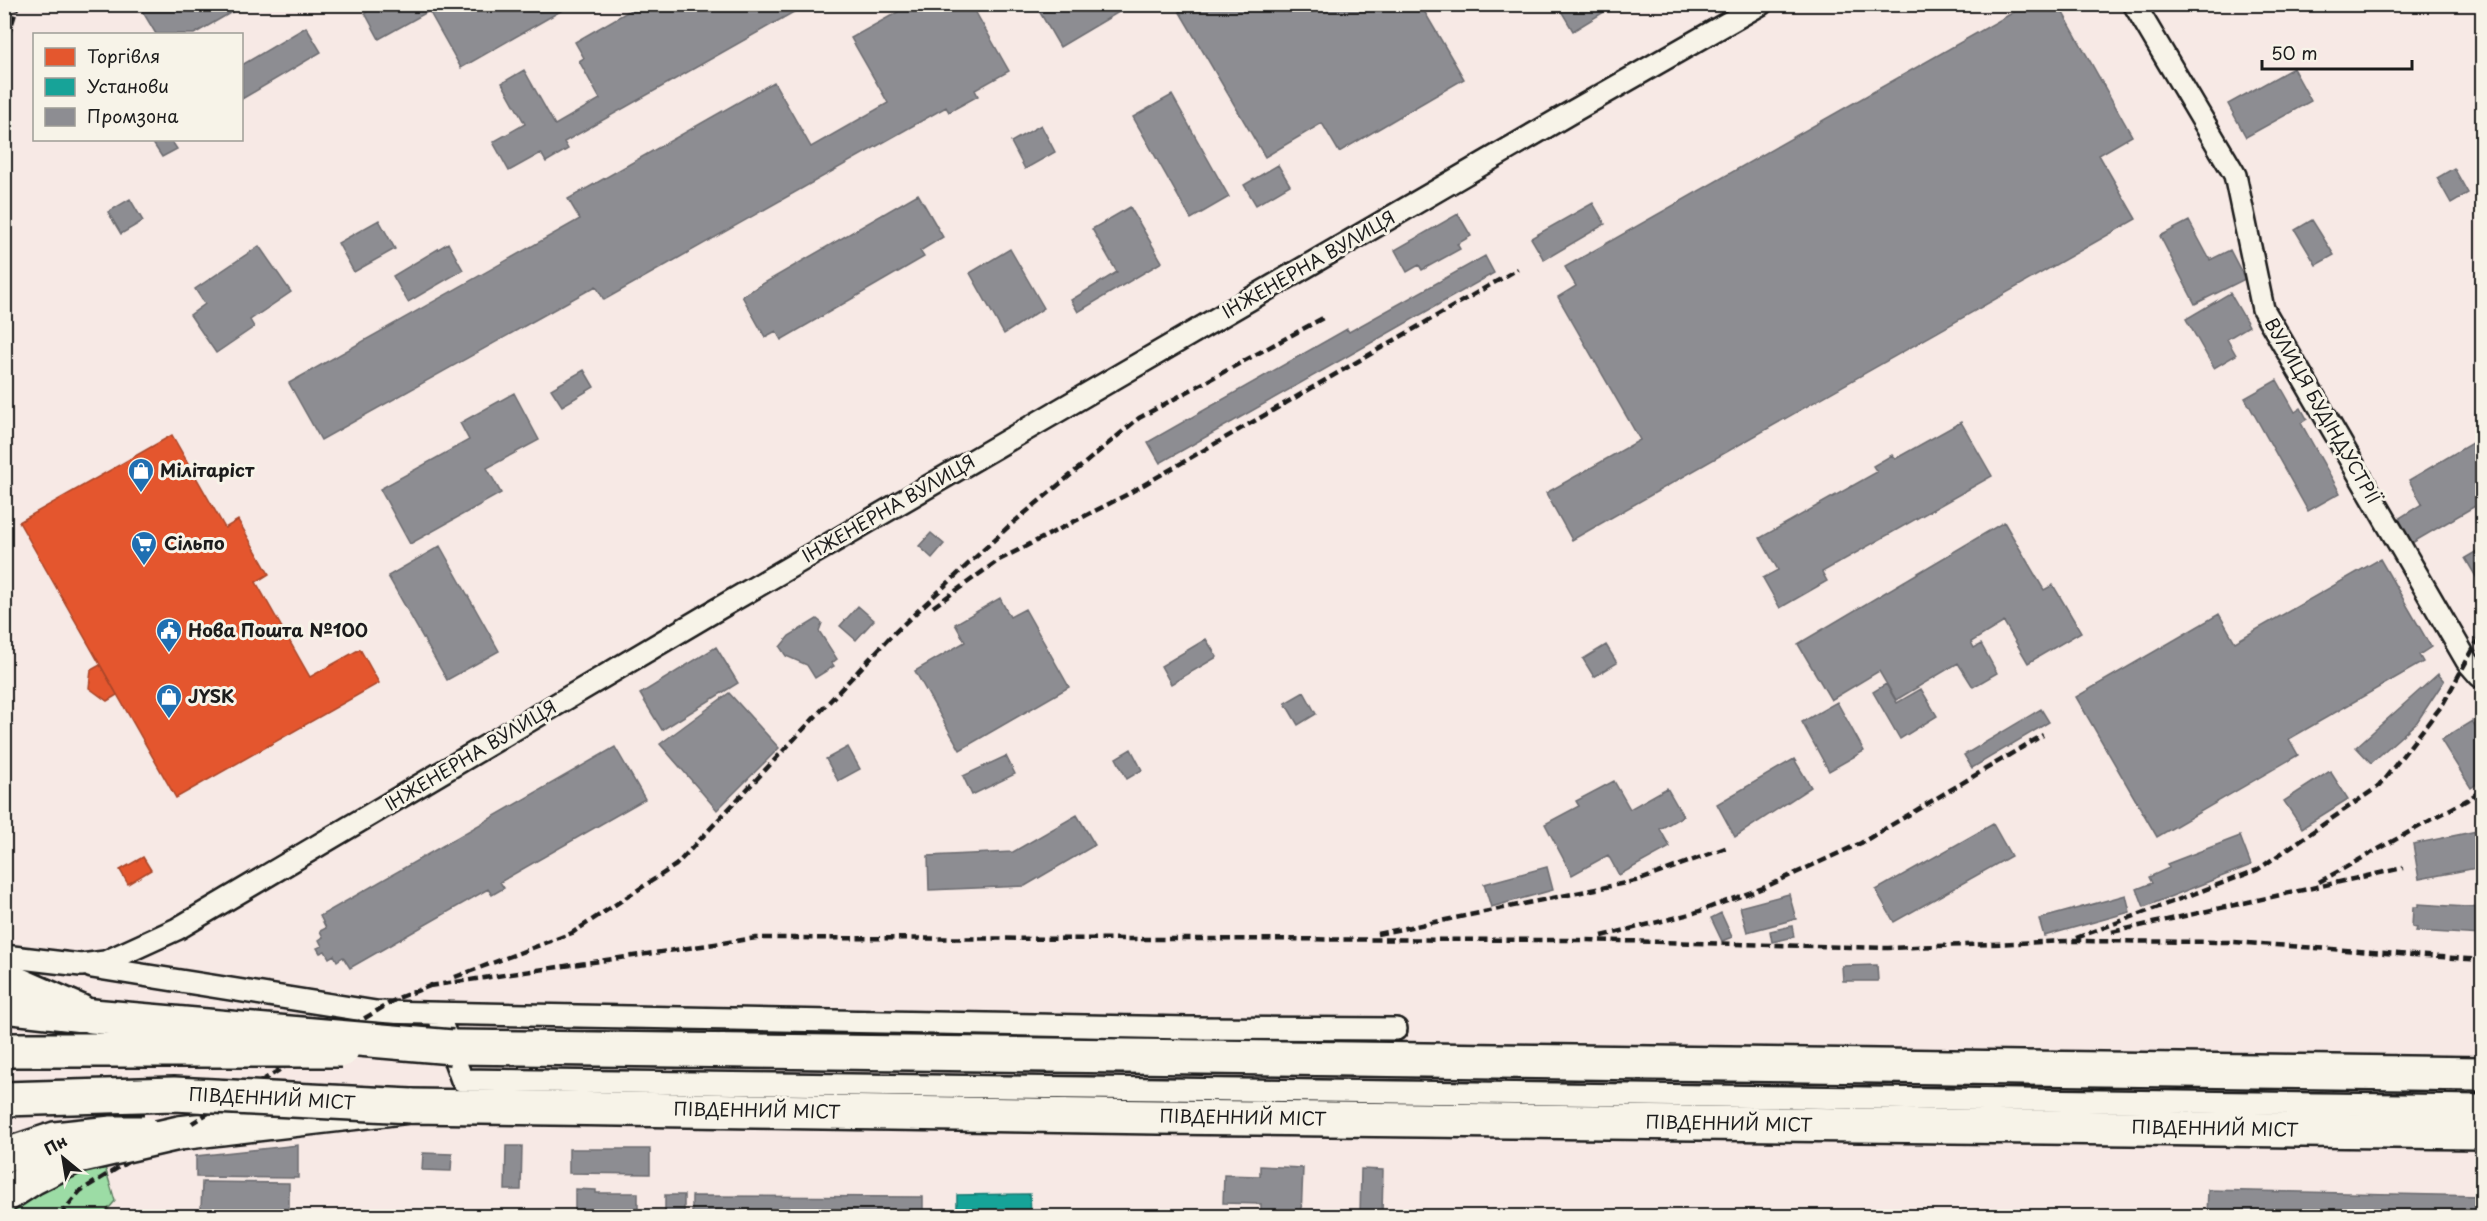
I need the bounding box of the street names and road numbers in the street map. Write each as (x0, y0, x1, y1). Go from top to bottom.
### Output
street label: ІНЖЕНЕРНА ВУЛИЦЯ (1217, 203, 1400, 324)
street label: ВУЛИЦЯ БУДІНДУСТРІЇ (2259, 312, 2388, 510)
street label: ІНЖЕНЕРНА ВУЛИЦЯ (797, 447, 980, 568)
street label: ІНЖЕНЕРНА ВУЛИЦЯ (379, 693, 561, 817)
street label: ПІВДЕННИЙ МІСТ (188, 1080, 357, 1115)
street label: ПІВДЕННИЙ МІСТ (673, 1095, 841, 1124)
street label: ПІВДЕННИЙ МІСТ (1159, 1102, 1327, 1131)
street label: ПІВДЕННИЙ МІСТ (1645, 1108, 1813, 1137)
street label: ПІВДЕННИЙ МІСТ (2131, 1113, 2299, 1142)

